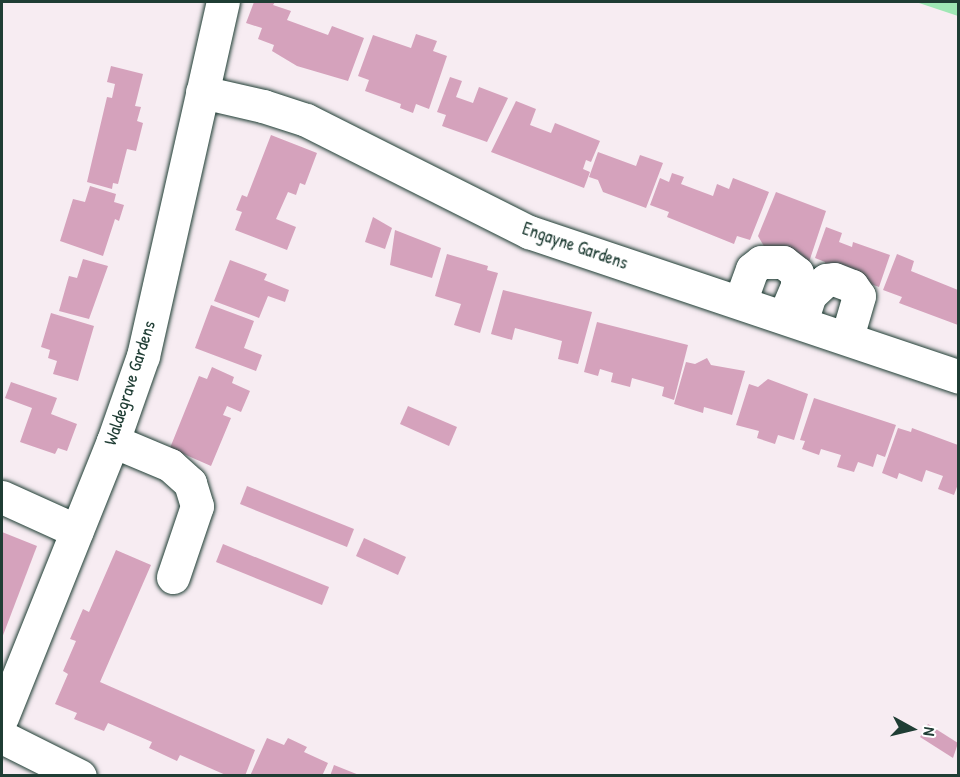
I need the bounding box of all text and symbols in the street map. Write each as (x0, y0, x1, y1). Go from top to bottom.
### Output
street label: Engayne Gardens (519, 218, 631, 274)
street label: Waldegrave Gardens (100, 318, 160, 448)
north arrow (882, 699, 942, 759)
text: N (918, 726, 941, 737)

